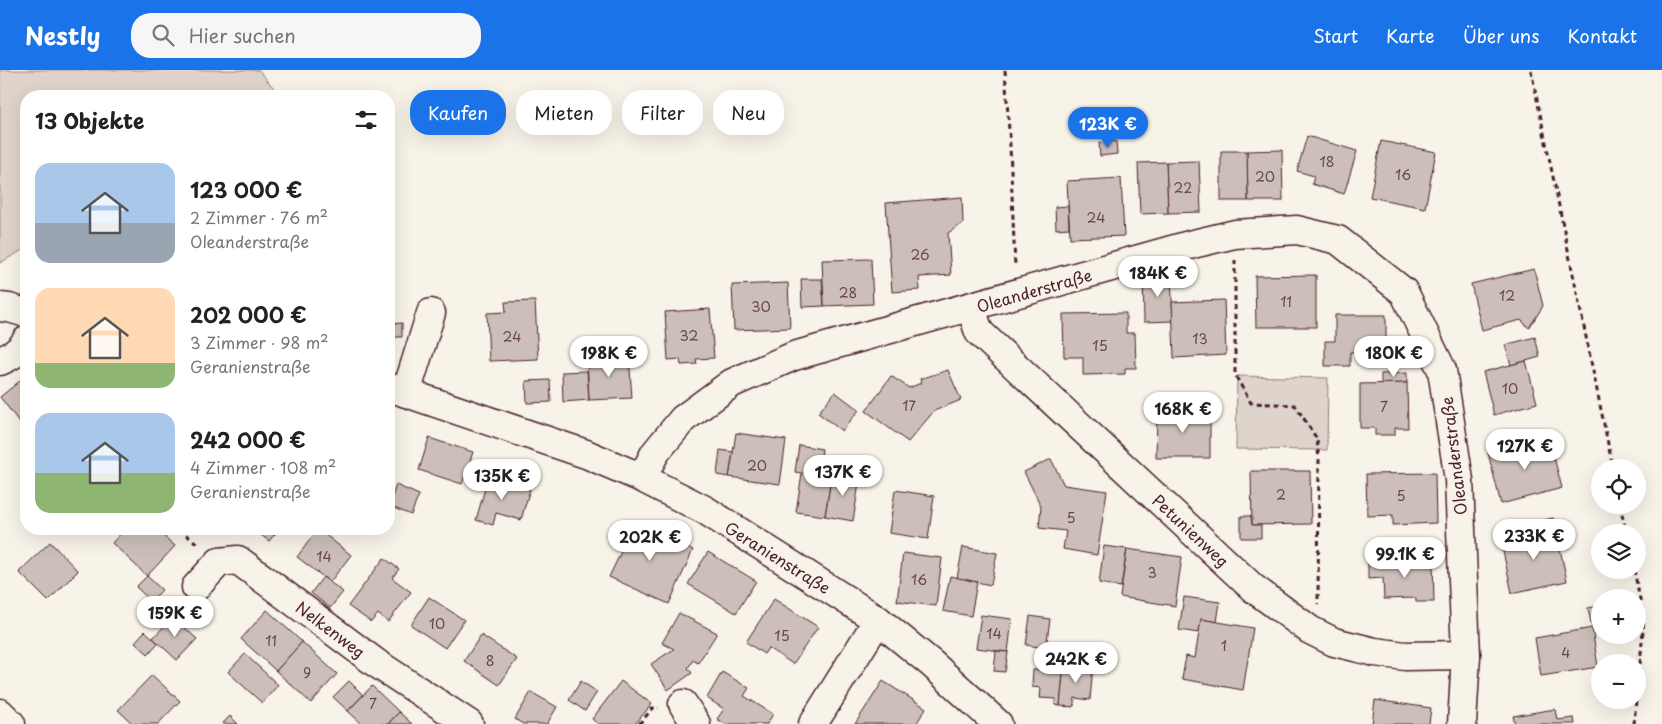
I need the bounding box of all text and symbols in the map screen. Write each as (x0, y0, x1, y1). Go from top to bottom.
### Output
search box (131, 13, 481, 58)
text: Nestly (25, 17, 101, 53)
icon: search (149, 21, 177, 49)
text: Hier suchen (189, 21, 296, 49)
text: Start (1313, 22, 1358, 49)
text: Karte (1386, 22, 1435, 49)
text: Über uns (1463, 22, 1539, 49)
text: Kontakt (1567, 22, 1637, 49)
chip: Kaufen (410, 90, 506, 135)
chip: Mieten (516, 90, 612, 135)
chip: Filter (622, 90, 703, 135)
chip: Neu (713, 90, 784, 135)
text: 13 Objekte (35, 104, 144, 136)
icon: filters (352, 106, 380, 134)
pin: 123K € (1067, 106, 1149, 149)
text: 123K € (1079, 111, 1137, 135)
house number: 18 (1319, 151, 1335, 172)
house number: 16 (1395, 164, 1411, 185)
house number: 20 (1255, 166, 1275, 187)
text: 123 000 € (190, 173, 302, 205)
house number: 22 (1174, 177, 1192, 198)
icon: home (75, 183, 135, 243)
text: 2 Zimmer · 76 m² (190, 205, 328, 229)
house number: 24 (1087, 207, 1105, 228)
text: Oleanderstraße (190, 229, 309, 253)
house number: 26 (910, 244, 930, 265)
pin: 184K € (1117, 256, 1199, 298)
text: 184K € (1129, 260, 1187, 284)
street label: Oleanderstraße (974, 262, 1094, 318)
house number: 28 (839, 282, 857, 303)
house number: 12 (1499, 285, 1515, 306)
house number: 11 (1280, 291, 1292, 312)
house number: 30 (751, 296, 771, 317)
text: 202 000 € (190, 298, 307, 330)
icon: home (75, 308, 135, 368)
house number: 32 (680, 325, 698, 346)
house number: 24 (503, 326, 521, 347)
house number: 13 (1192, 328, 1208, 349)
text: 3 Zimmer · 98 m² (190, 330, 329, 354)
house number: 15 (1092, 335, 1108, 356)
pin: 198K € (568, 336, 650, 378)
pin: 180K € (1353, 336, 1435, 378)
text: 198K € (581, 340, 637, 364)
text: 180K € (1365, 340, 1423, 364)
text: Geranienstraße (190, 354, 311, 378)
house number: 10 (1502, 378, 1518, 399)
pin: 168K € (1142, 392, 1224, 434)
house number: 17 (902, 395, 916, 416)
text: 168K € (1154, 396, 1212, 420)
house number: 7 (1380, 396, 1388, 417)
street label: Oleanderstraße (1434, 396, 1472, 516)
text: 242 000 € (190, 423, 306, 455)
pin: 127K € (1484, 428, 1566, 471)
icon: home (75, 433, 135, 493)
text: 127K € (1497, 433, 1553, 457)
pin: 137K € (802, 454, 884, 497)
text: 4 Zimmer · 108 m² (190, 455, 336, 479)
house number: 20 (747, 455, 767, 476)
pin: 135K € (461, 458, 543, 501)
text: 137K € (815, 459, 871, 483)
map controls (1591, 459, 1646, 709)
button: locate (1591, 459, 1646, 514)
text: 135K € (474, 463, 530, 487)
text: Geranienstraße (190, 479, 311, 503)
house number: 2 (1276, 484, 1286, 505)
house number: 5 (1396, 485, 1406, 506)
street label: Petunienweg (1147, 488, 1235, 572)
house number: 5 (1066, 507, 1076, 528)
street label: Geranienstraße (721, 515, 835, 599)
pin: 233K € (1493, 518, 1575, 561)
pin: 202K € (609, 520, 691, 562)
text: 233K € (1504, 523, 1564, 547)
text: 202K € (619, 524, 681, 548)
button: layers (1591, 524, 1646, 579)
pin: 99.1K € (1359, 536, 1451, 579)
text: 99.1K € (1375, 541, 1435, 565)
house number: 14 (316, 546, 332, 567)
house number: 3 (1147, 562, 1157, 583)
house number: 16 (911, 569, 927, 590)
button: + (1591, 589, 1646, 644)
street label: Nelkenweg (291, 595, 371, 663)
pin: 159K € (134, 596, 216, 638)
text: 159K € (148, 600, 202, 624)
house number: 10 (429, 613, 445, 634)
house number: 14 (986, 623, 1002, 644)
house number: 15 (774, 625, 790, 646)
house number: 11 (265, 630, 277, 651)
house number: 1 (1221, 635, 1227, 656)
pin: 242K € (1035, 642, 1117, 684)
house number: 4 (1561, 642, 1571, 663)
text: 242K € (1045, 646, 1107, 670)
house number: 8 (486, 650, 494, 671)
button: − (1591, 654, 1646, 709)
house number: 9 (303, 662, 311, 683)
house number: 7 (369, 693, 377, 714)

